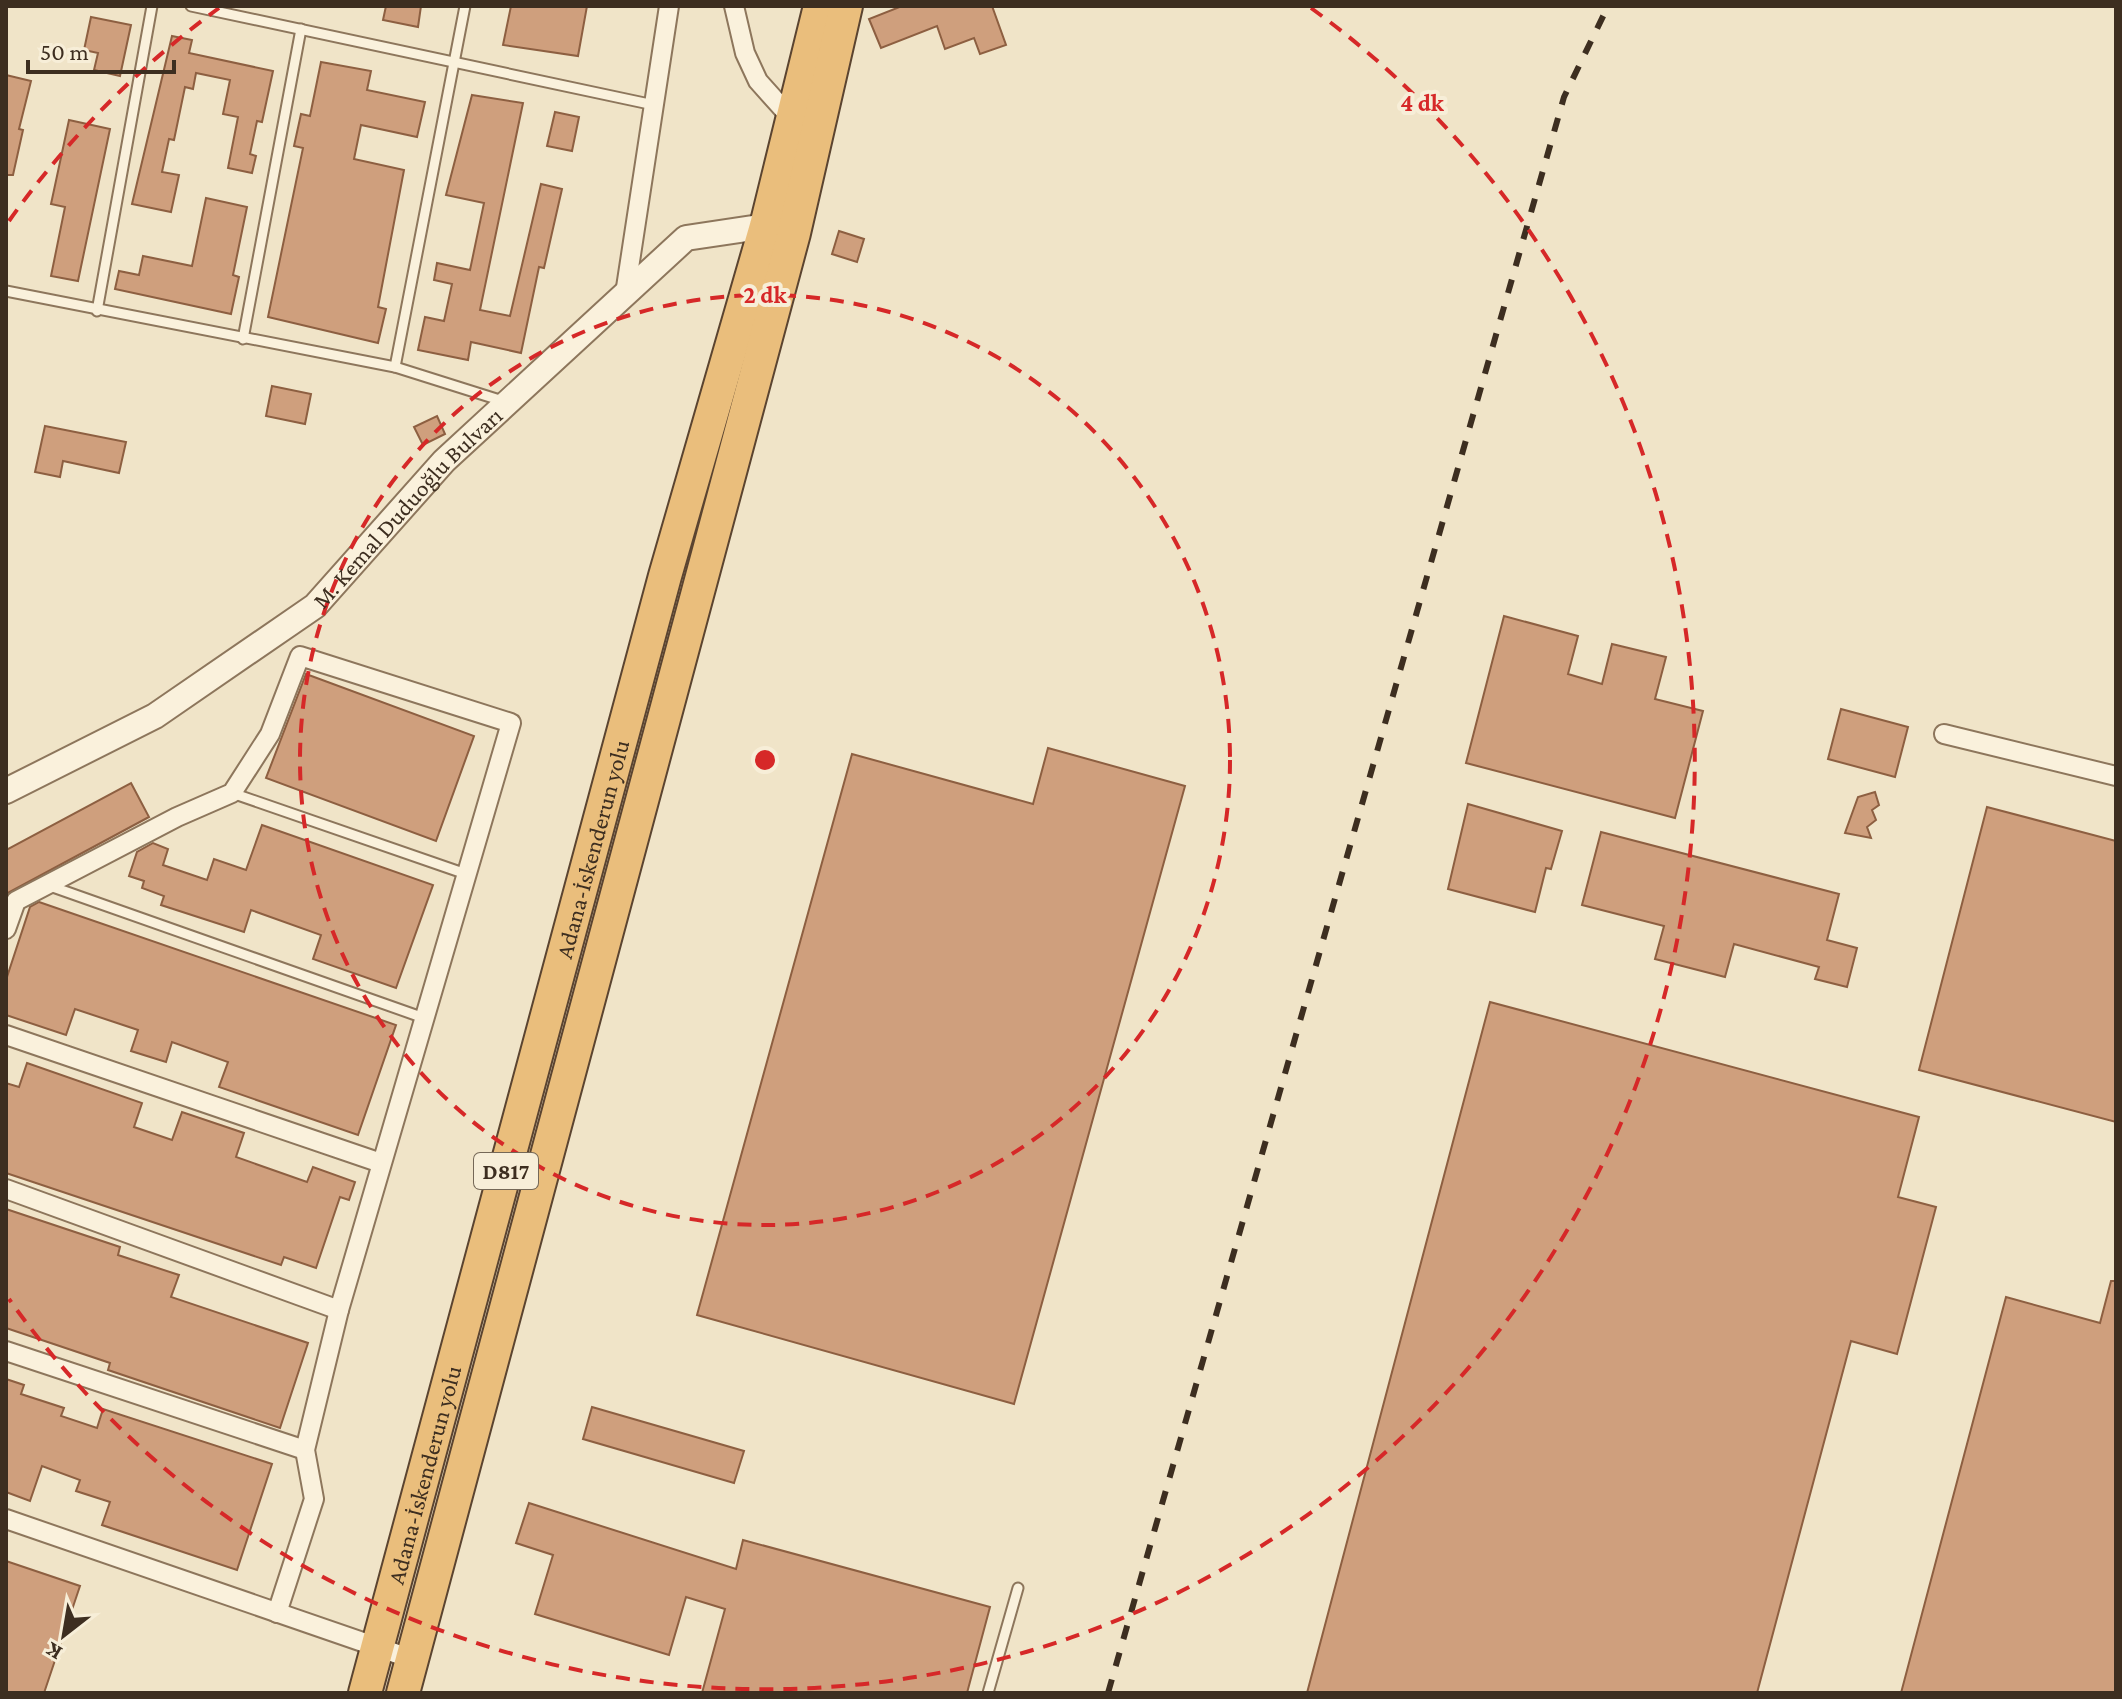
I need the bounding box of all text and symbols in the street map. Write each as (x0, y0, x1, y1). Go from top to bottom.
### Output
scale bar (28, 24, 174, 74)
text: 50 m (40, 38, 89, 65)
text: 4 dk (1400, 89, 1445, 116)
text: 2 dk (743, 281, 787, 308)
street label: M. Kemal Duduoğlu Bulvarı (306, 401, 507, 613)
street label: Adana-İskenderun yolu (549, 736, 634, 961)
centre of rings (751, 746, 779, 774)
road number: D817 (474, 1153, 538, 1189)
street label: Adana-İskenderun yolu (381, 1362, 466, 1587)
north arrow (24, 1595, 104, 1675)
text: K (41, 1637, 66, 1666)

